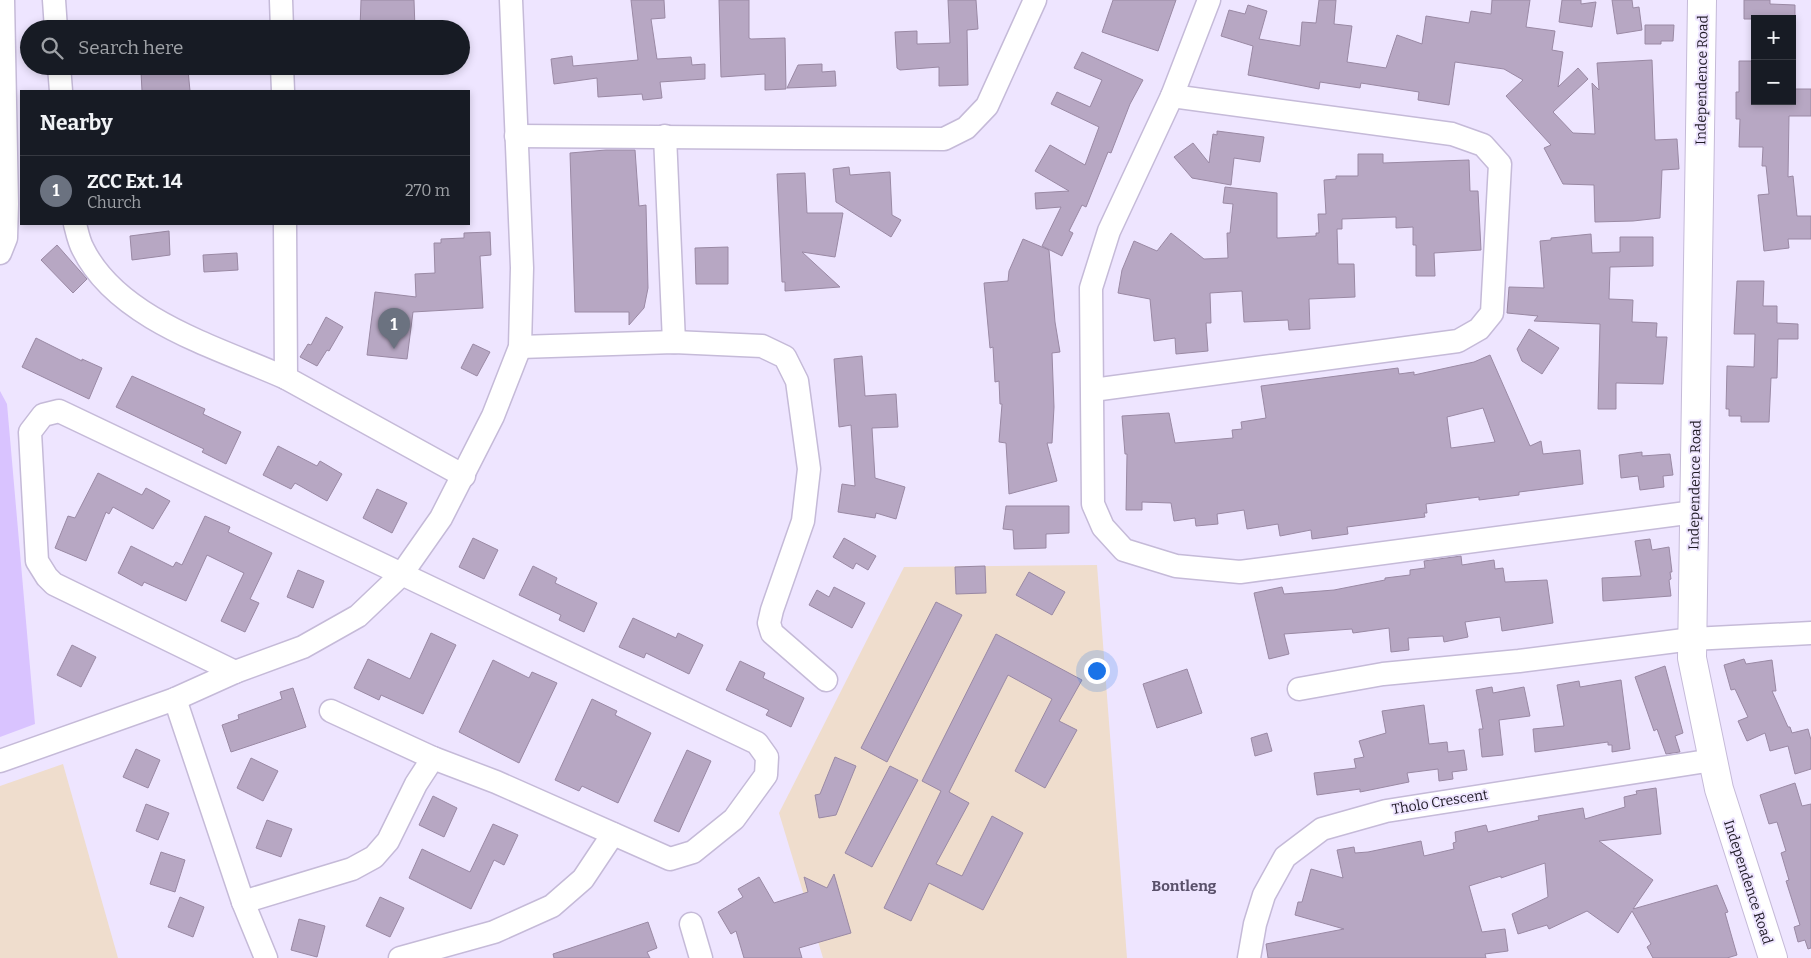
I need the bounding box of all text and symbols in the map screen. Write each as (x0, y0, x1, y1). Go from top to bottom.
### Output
street label: Independence Road (1692, 15, 1712, 145)
map controls (1751, 15, 1796, 105)
button: + (1751, 15, 1796, 60)
search box (20, 20, 470, 75)
icon: search (38, 34, 66, 62)
text: Search here (78, 36, 183, 59)
button: − (1751, 60, 1796, 105)
text: Nearby (40, 110, 113, 136)
text: ZCC Ext. 14 (87, 170, 182, 193)
text: 1 (53, 181, 59, 200)
text: 270 m (405, 181, 450, 200)
text: Church (87, 193, 141, 212)
pin: 1 (378, 308, 410, 349)
street label: Independence Road (1685, 420, 1705, 550)
your location (1084, 658, 1110, 684)
street label: Tholo Crescent (1391, 786, 1489, 818)
street label: Independence Road (1720, 818, 1776, 946)
district label: Bontleng (1152, 877, 1217, 895)

